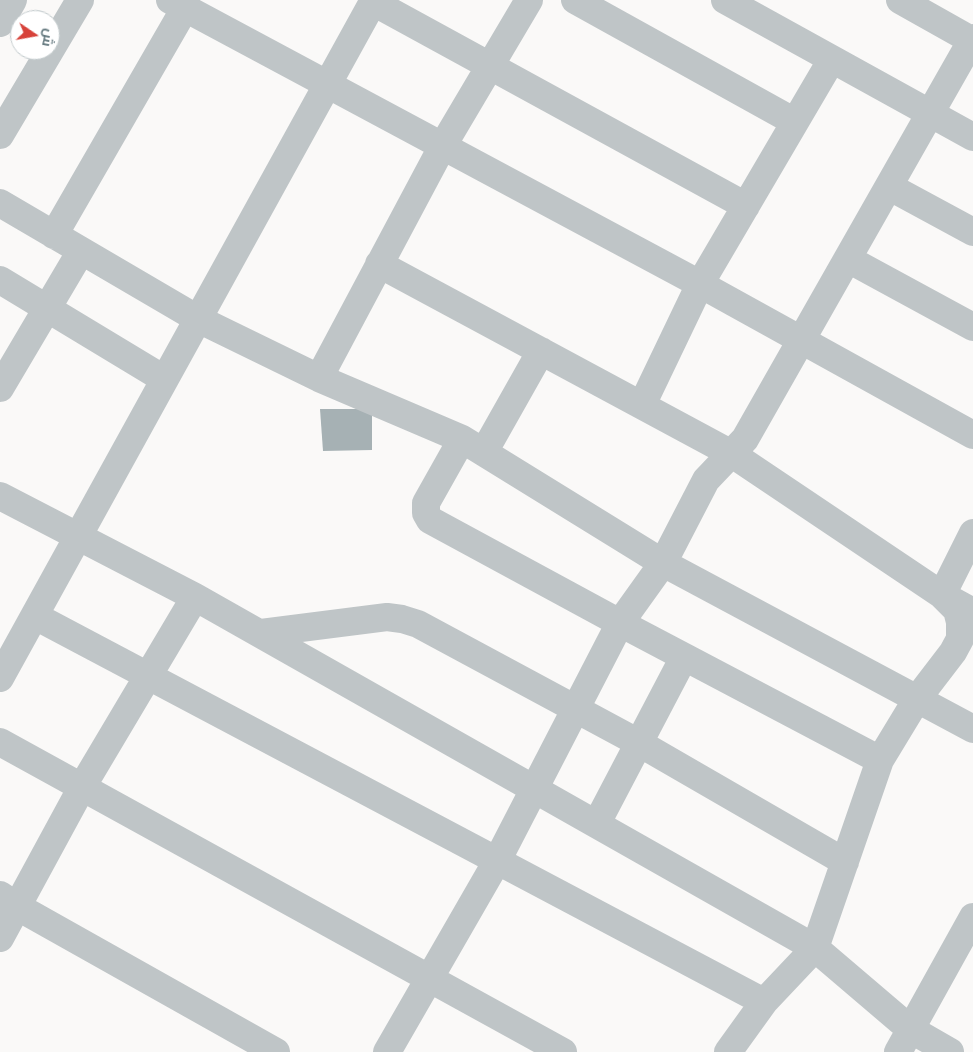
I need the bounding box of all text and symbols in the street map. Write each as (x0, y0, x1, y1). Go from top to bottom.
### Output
north arrow (10, 10, 60, 60)
text: ش (39, 27, 59, 49)

